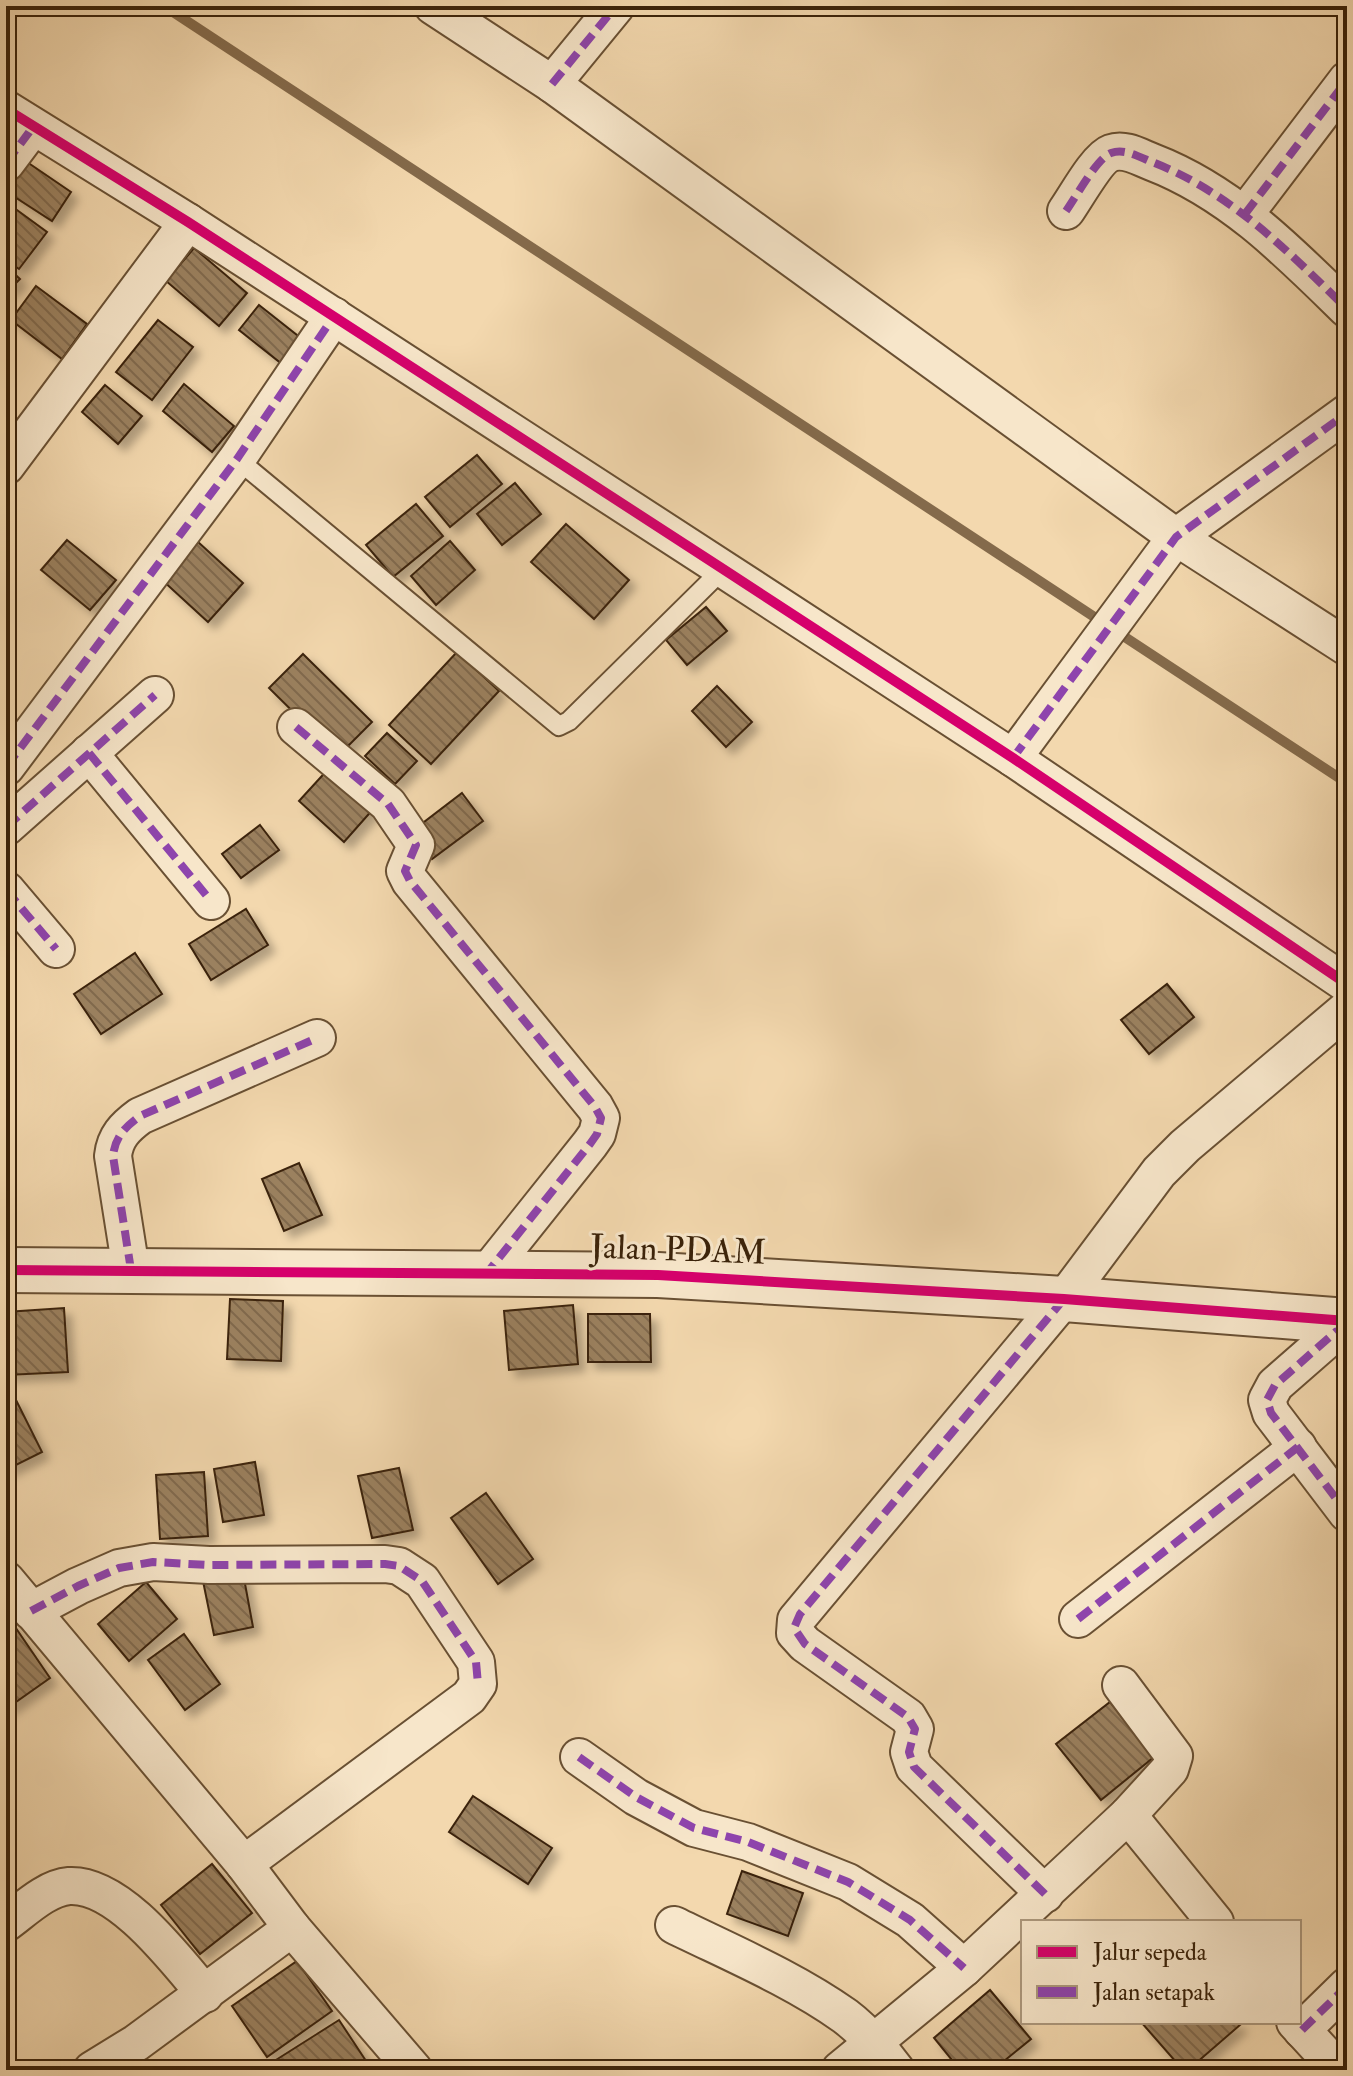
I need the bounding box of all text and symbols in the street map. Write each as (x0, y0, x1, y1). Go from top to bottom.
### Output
street label: Jalan PDAM (588, 1225, 767, 1275)
legend (1021, 1920, 1301, 2024)
text: Jalur sepeda (1092, 1937, 1208, 1968)
text: Jalan setapak (1092, 1977, 1215, 2008)

